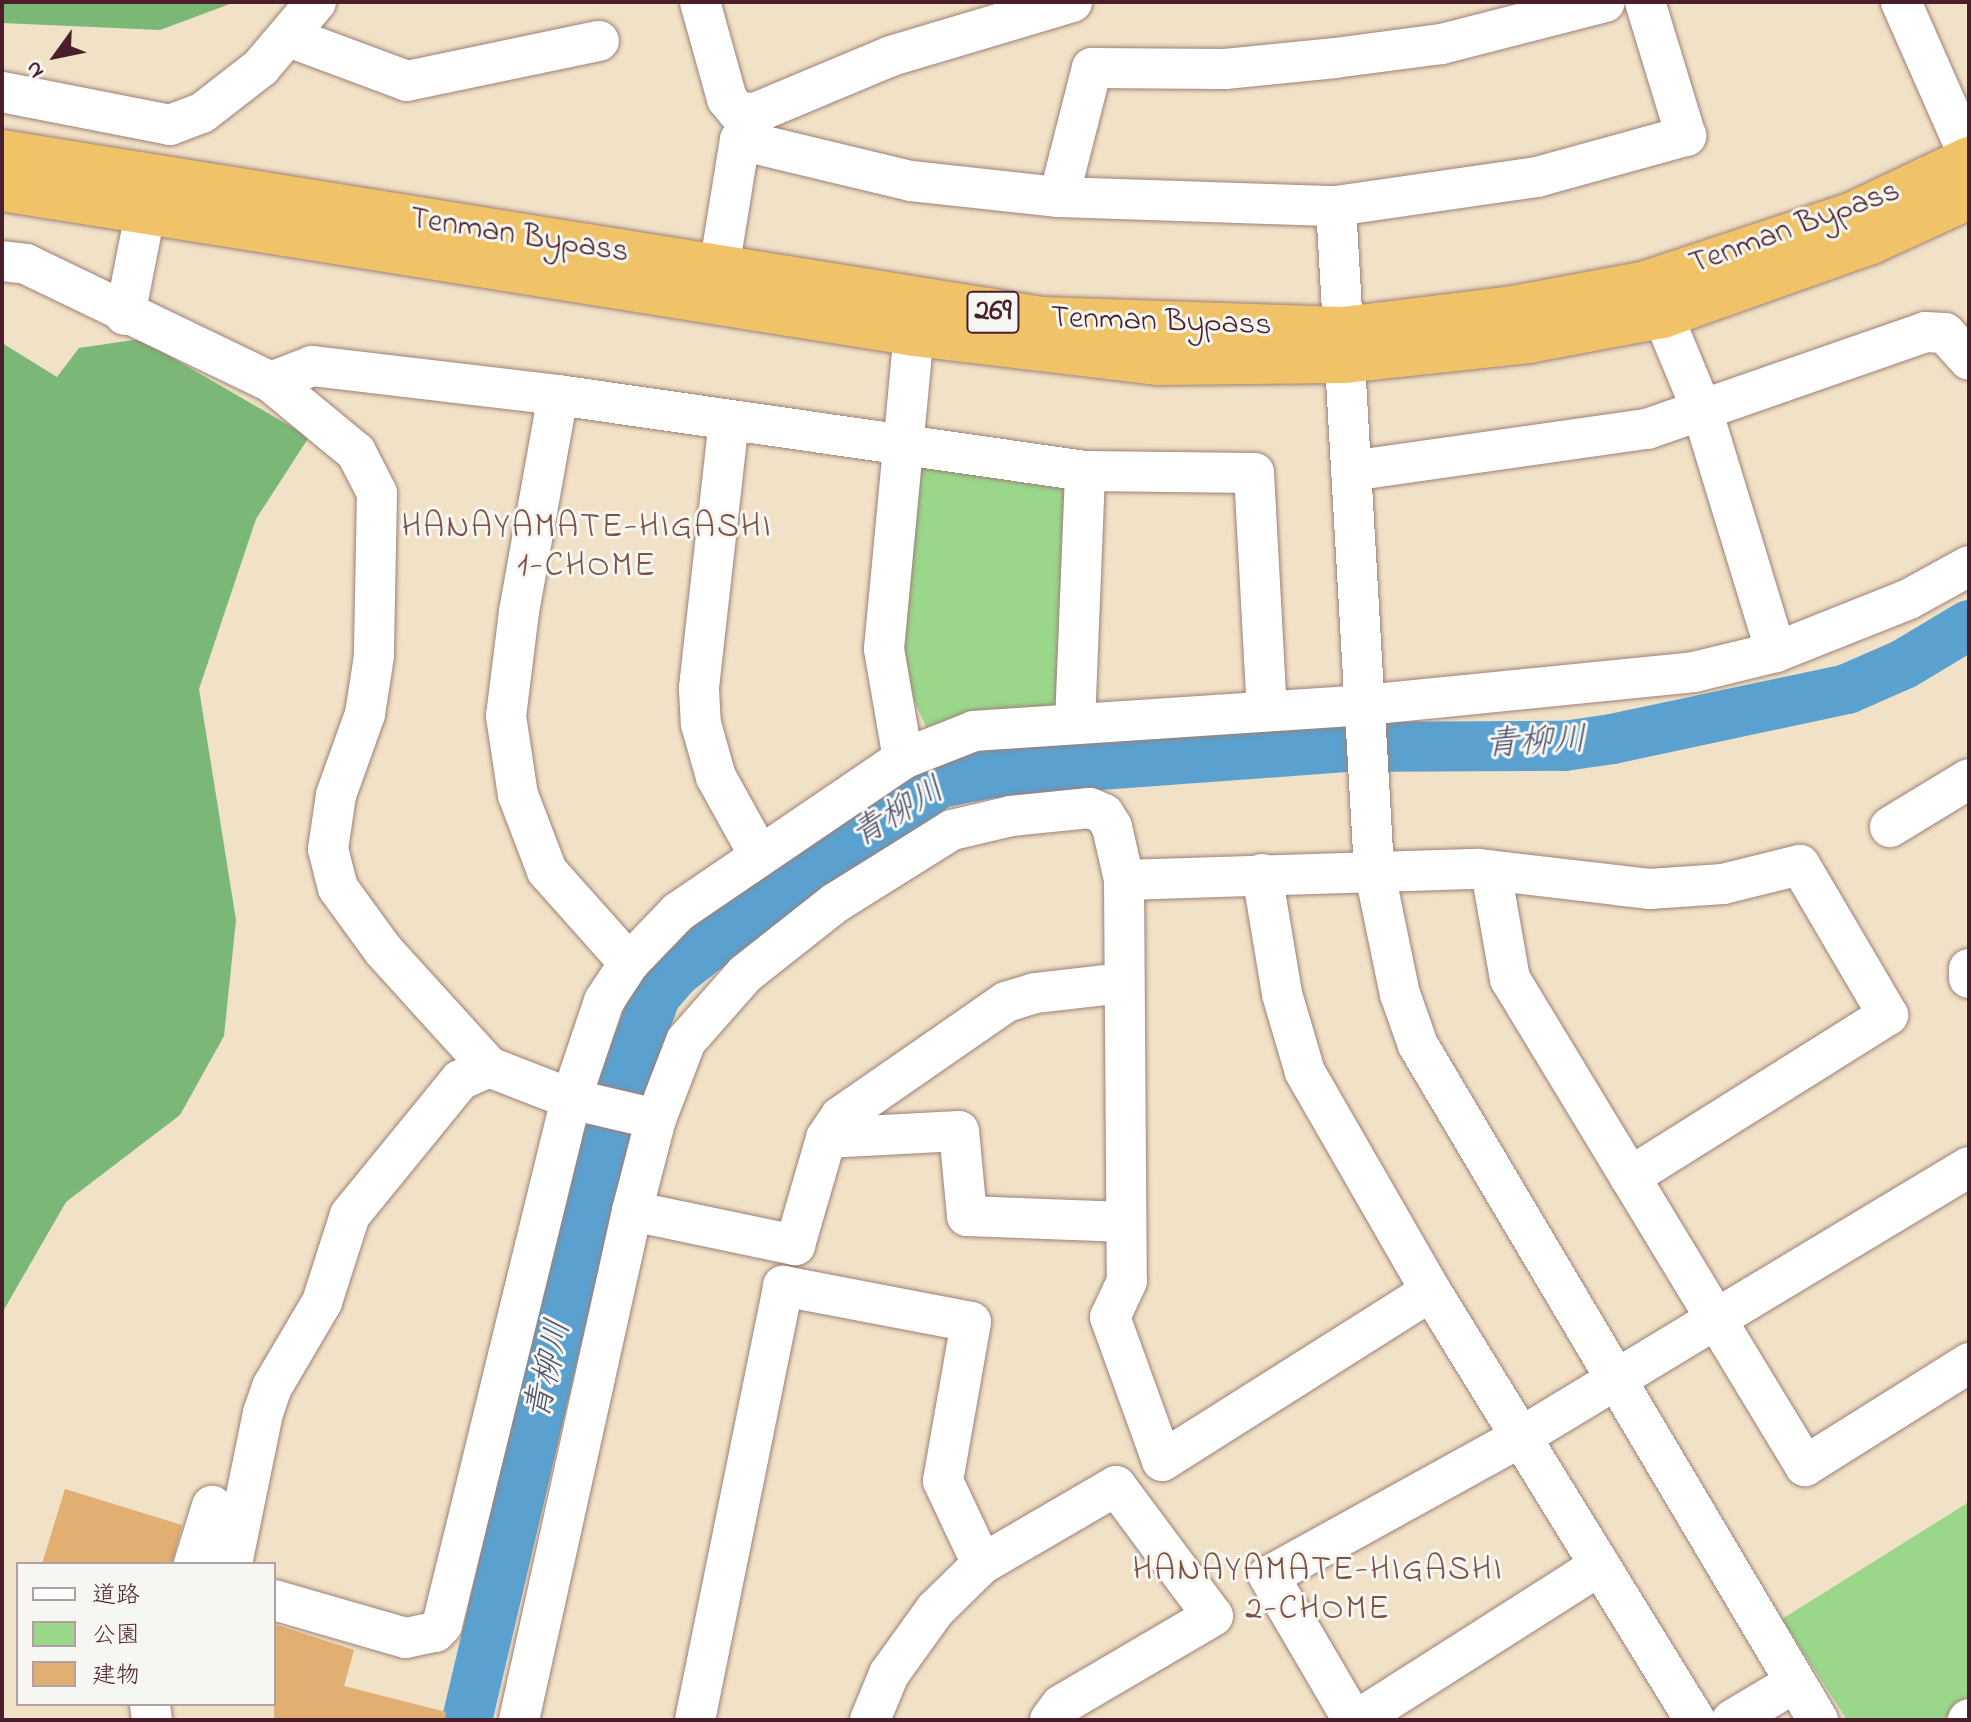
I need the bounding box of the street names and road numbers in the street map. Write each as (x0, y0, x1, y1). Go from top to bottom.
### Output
street label: Tenman Bypass (1685, 173, 1905, 285)
street label: Tenman Bypass (407, 201, 631, 273)
road number: 269 (965, 286, 1021, 338)
street label: Tenman Bypass (1050, 300, 1272, 346)

